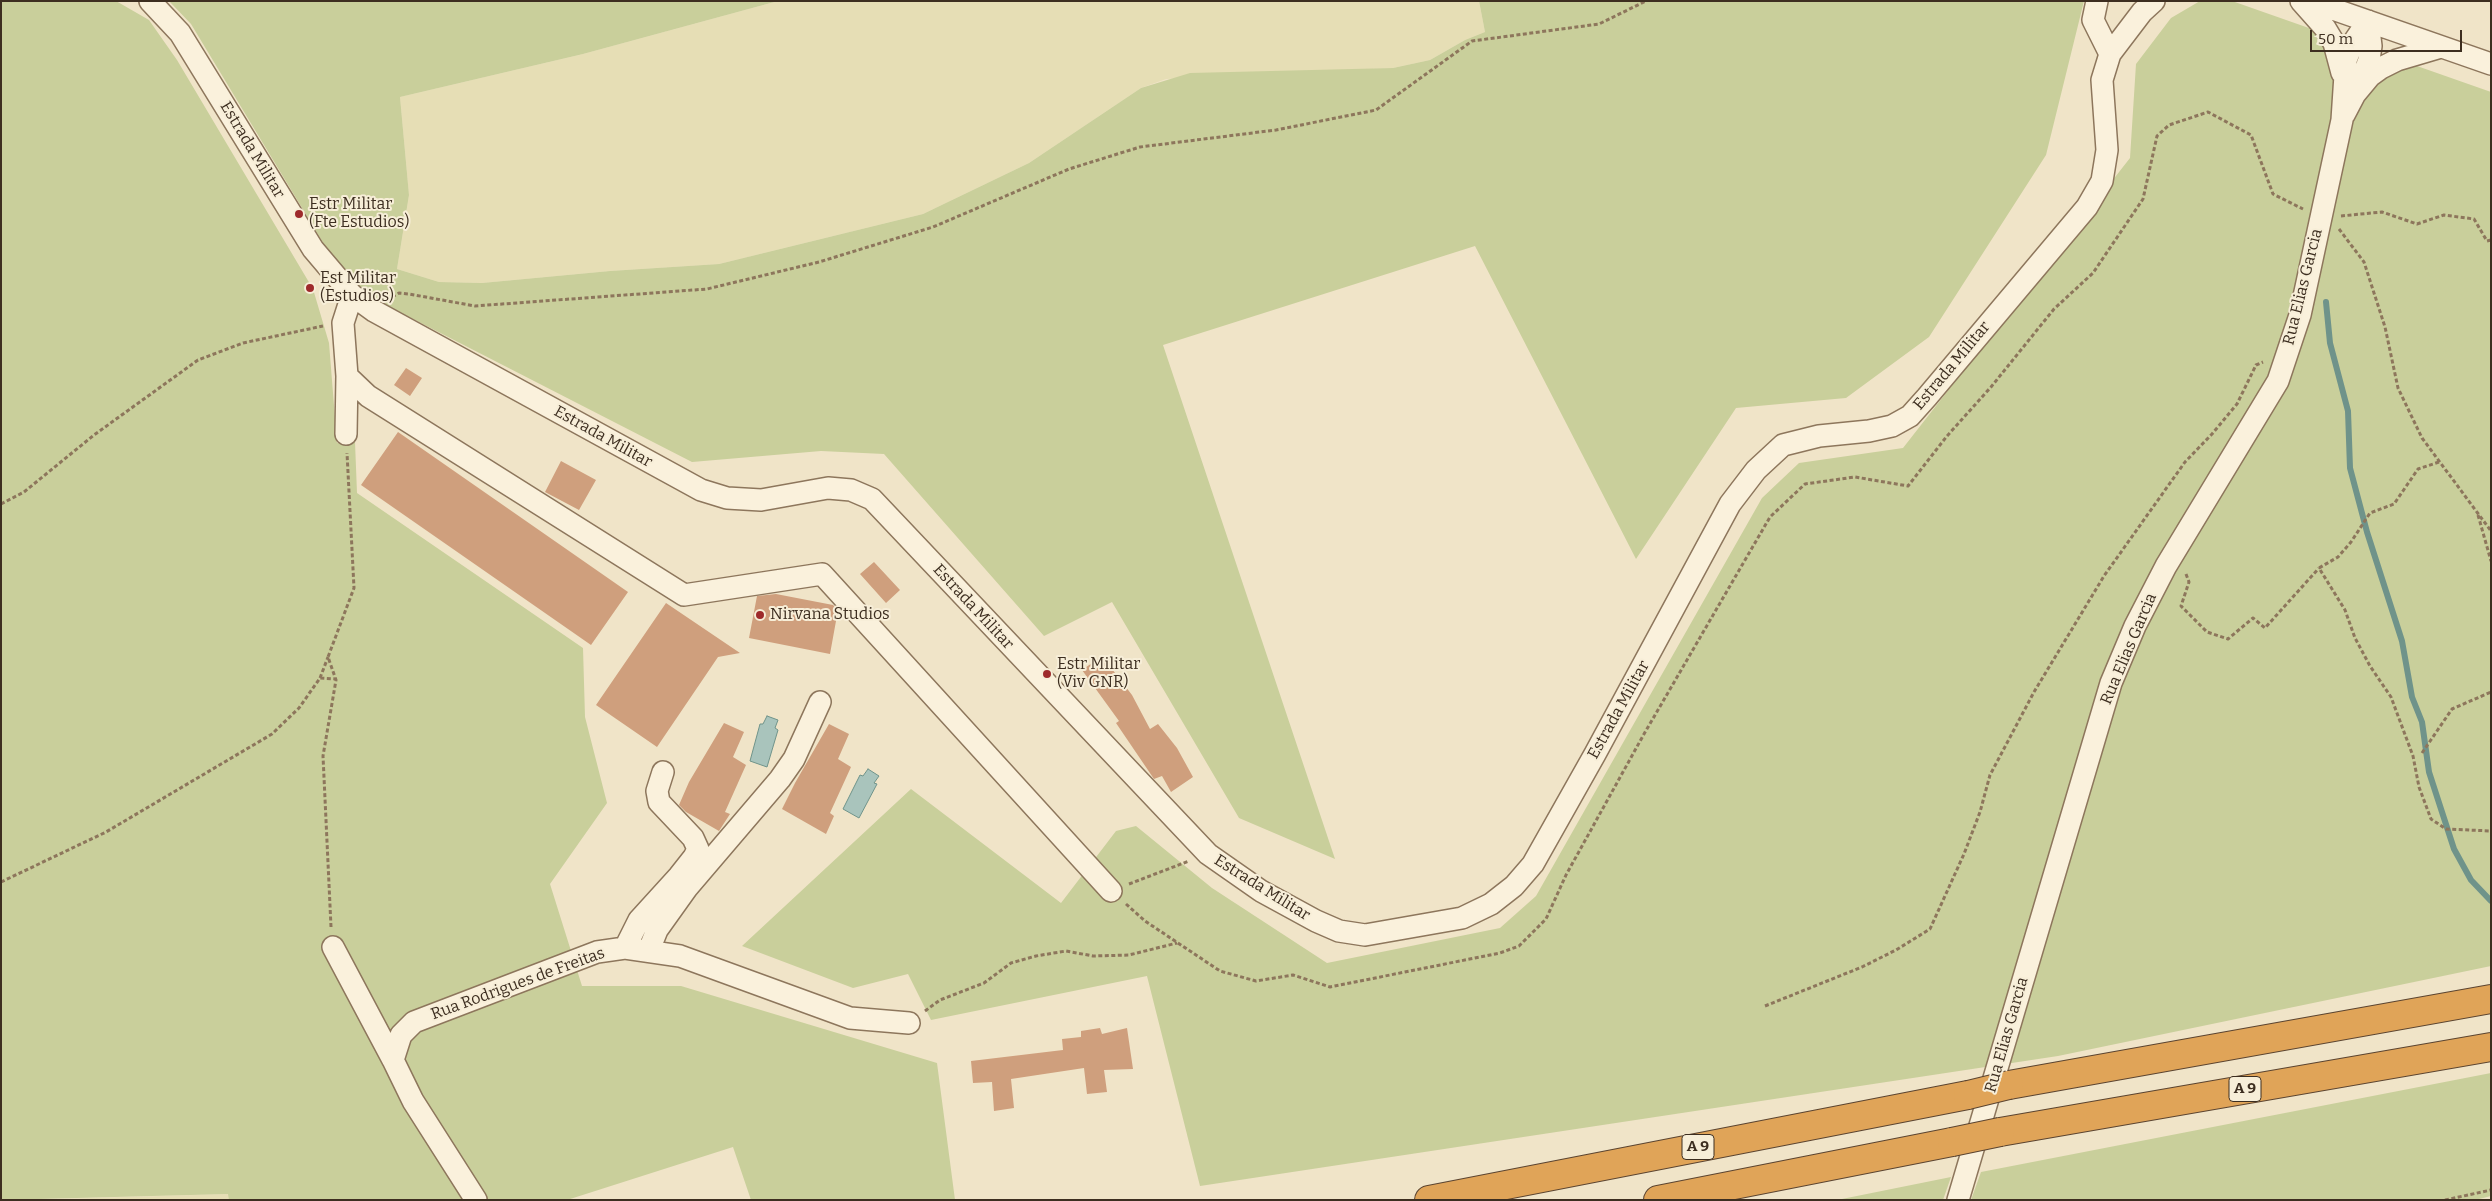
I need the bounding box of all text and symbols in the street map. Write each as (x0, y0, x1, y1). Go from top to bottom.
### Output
scale bar (2312, 20, 2464, 52)
text: 50 m (2318, 30, 2353, 48)
street label: Estrada Militar (216, 98, 288, 202)
place label: Estr Militar (Fte Estudios) (309, 195, 409, 233)
marker: Estr Militar (Fte Estudios) (293, 208, 305, 220)
street label: Rua Elias Garcia (2279, 227, 2327, 347)
place label: Est Militar (Estudios) (320, 269, 396, 307)
marker: Est Militar (Estudios) (304, 282, 316, 294)
street label: Estrada Militar (1909, 318, 1995, 414)
street label: Estrada Militar (550, 402, 656, 472)
street label: Estrada Militar (929, 560, 1017, 654)
street label: Rua Elias Garcia (2097, 590, 2161, 708)
place label: Nirvana Studios (770, 605, 890, 625)
marker: Nirvana Studios (754, 609, 766, 621)
place label: Estr Militar (Viv GNR) (1057, 655, 1140, 693)
street label: Estrada Militar (1584, 657, 1654, 763)
marker: Estr Militar (Viv GNR) (1041, 668, 1053, 680)
street label: Estrada Militar (1210, 851, 1314, 925)
street label: Rua Rodrigues de Freitas (428, 944, 608, 1024)
street label: Rua Elias Garcia (1981, 975, 2033, 1095)
road number: A 9 (2229, 1076, 2261, 1102)
road number: A 9 (1682, 1134, 1714, 1160)

